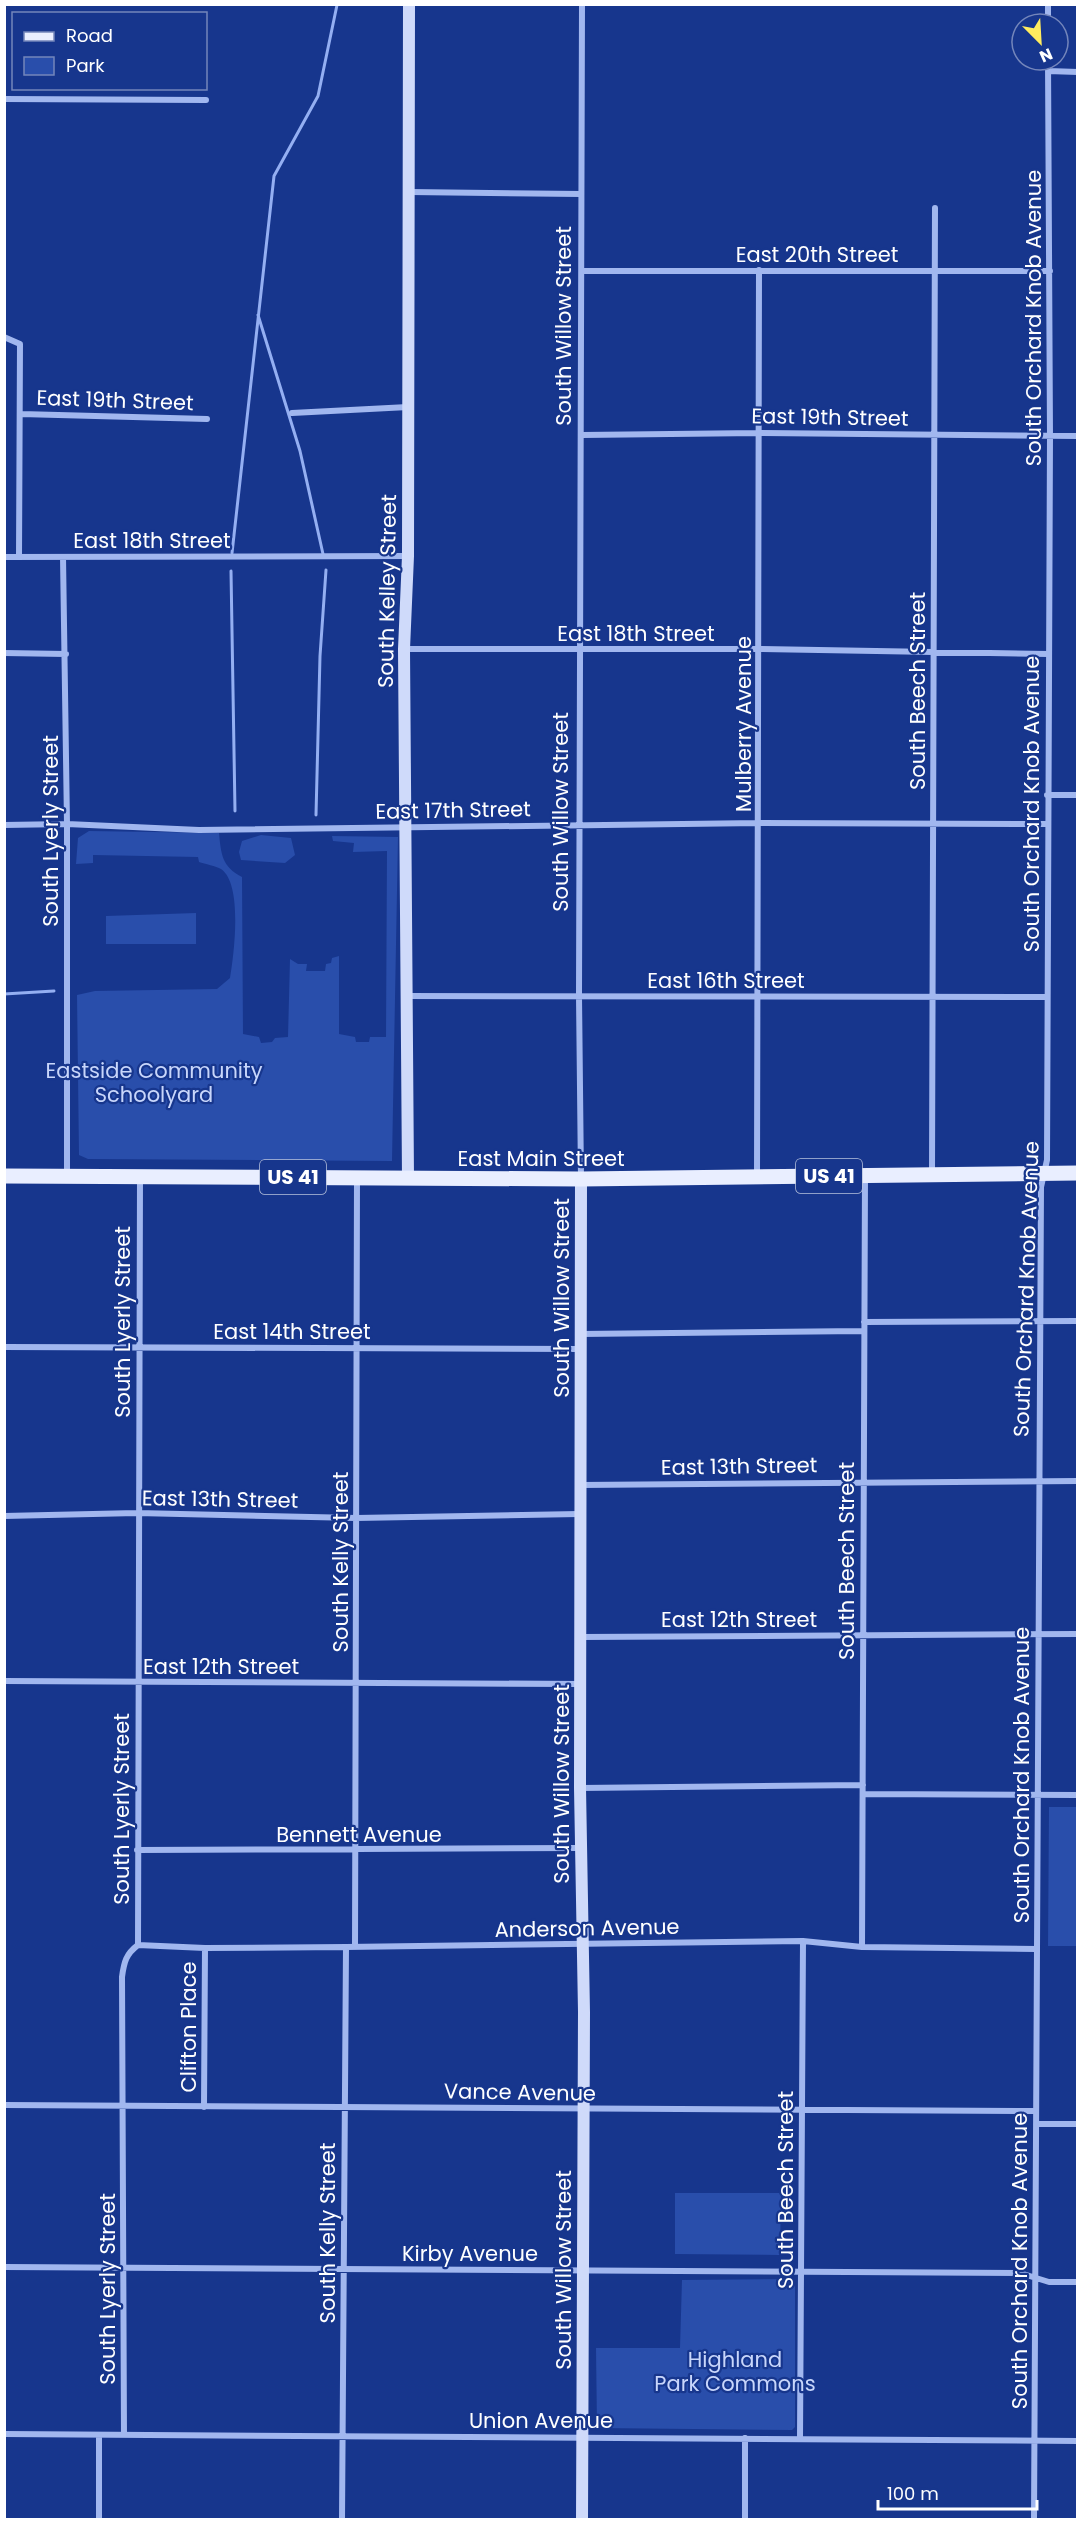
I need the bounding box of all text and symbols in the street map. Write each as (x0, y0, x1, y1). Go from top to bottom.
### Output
legend (12, 12, 207, 90)
north arrow (1010, 12, 1070, 72)
text: Road (66, 23, 113, 48)
text: N (1036, 42, 1056, 68)
text: Park (66, 53, 105, 78)
street label: South Orchard Knob Avenue (1019, 170, 1048, 466)
street label: South Willow Street (549, 226, 578, 426)
street label: East 20th Street (736, 240, 898, 269)
street label: East 19th Street (36, 383, 194, 417)
street label: East 19th Street (751, 401, 909, 433)
street label: South Kelley Street (371, 494, 403, 688)
street label: East 18th Street (73, 526, 231, 555)
street label: South Beech Street (903, 592, 932, 790)
street label: East 18th Street (557, 619, 715, 648)
street label: Mulberry Avenue (729, 636, 758, 812)
street label: South Orchard Knob Avenue (1017, 656, 1046, 952)
street label: South Willow Street (546, 712, 575, 912)
street label: South Lyerly Street (36, 735, 65, 927)
street label: East 17th Street (375, 794, 531, 826)
street label: East 16th Street (647, 966, 805, 995)
park label: Eastside Community Schoolyard (46, 1056, 263, 1109)
street label: South Orchard Knob Avenue (1006, 1140, 1046, 1438)
street label: East Main Street (457, 1144, 625, 1173)
road number: US 41 (796, 1159, 862, 1193)
road number: US 41 (260, 1160, 326, 1194)
street label: South Willow Street (547, 1198, 576, 1398)
street label: South Lyerly Street (108, 1226, 137, 1418)
street label: East 14th Street (213, 1317, 371, 1346)
street label: East 13th Street (661, 1450, 817, 1482)
street label: South Beech Street (832, 1462, 861, 1660)
street label: South Kelly Street (326, 1472, 355, 1652)
street label: East 13th Street (142, 1483, 298, 1515)
street label: East 12th Street (661, 1605, 817, 1634)
street label: South Orchard Knob Avenue (1007, 1627, 1036, 1923)
street label: East 12th Street (143, 1652, 299, 1681)
street label: South Willow Street (547, 1684, 576, 1884)
street label: South Lyerly Street (107, 1713, 136, 1905)
street label: Bennett Avenue (276, 1820, 442, 1849)
street label: Anderson Avenue (494, 1912, 680, 1944)
street label: Clifton Place (174, 1962, 203, 2092)
street label: Vance Avenue (444, 2076, 596, 2108)
street label: South Beech Street (771, 2091, 800, 2289)
street label: South Orchard Knob Avenue (1005, 2113, 1034, 2409)
street label: South Kelly Street (313, 2143, 342, 2323)
street label: South Willow Street (549, 2170, 578, 2370)
street label: South Lyerly Street (93, 2193, 122, 2385)
street label: Kirby Avenue (402, 2239, 538, 2268)
park label: Highland Park Commons (654, 2345, 816, 2398)
street label: Union Avenue (469, 2406, 613, 2435)
scale bar (878, 2473, 1037, 2511)
text: 100 m (887, 2481, 939, 2506)

